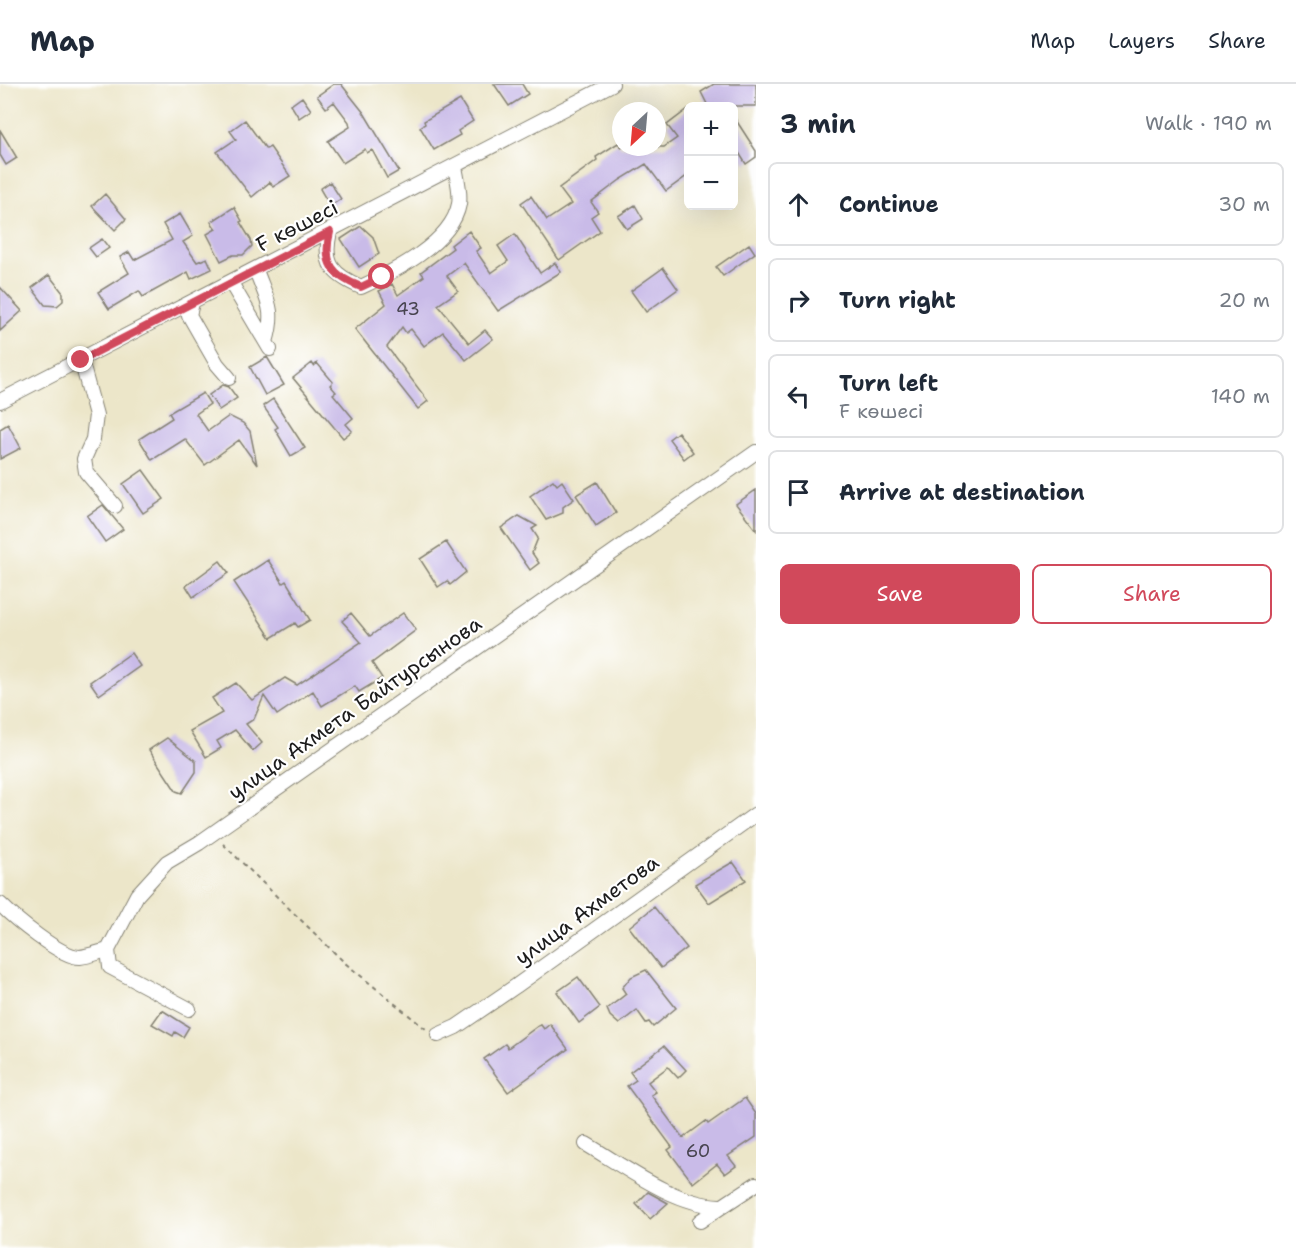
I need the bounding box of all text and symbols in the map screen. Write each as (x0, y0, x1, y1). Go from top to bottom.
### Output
text: Map (30, 22, 95, 60)
text: Map (1030, 27, 1075, 55)
text: Layers (1108, 27, 1175, 55)
text: Share (1208, 27, 1266, 55)
north arrow (612, 102, 666, 156)
map controls (684, 102, 738, 210)
button: + (684, 102, 738, 156)
text: 3 min (780, 106, 856, 141)
text: Walk · 190 m (1145, 110, 1272, 136)
button: − (684, 156, 738, 210)
icon: ahead (782, 188, 815, 221)
text: Continue (839, 190, 939, 219)
text: 30 m (1218, 191, 1270, 217)
street label: F көшесі (251, 193, 343, 259)
route start (368, 263, 394, 289)
icon: right (782, 284, 815, 317)
text: Turn right (839, 286, 956, 315)
text: 20 m (1219, 287, 1270, 313)
house number: 43 (396, 297, 420, 321)
route end (67, 346, 93, 372)
text: Turn left (839, 369, 938, 398)
icon: left (782, 380, 815, 413)
text: 140 m (1211, 383, 1270, 409)
text: F көшесі (839, 398, 924, 424)
icon: arrive (782, 476, 815, 509)
text: Arrive at destination (839, 478, 1085, 507)
button: Save (780, 564, 1020, 624)
button: Share (1032, 564, 1272, 624)
street label: улица Ахмета Байтурсынова (223, 610, 487, 806)
street label: улица Ахметова (509, 848, 665, 972)
house number: 60 (686, 1139, 710, 1163)

